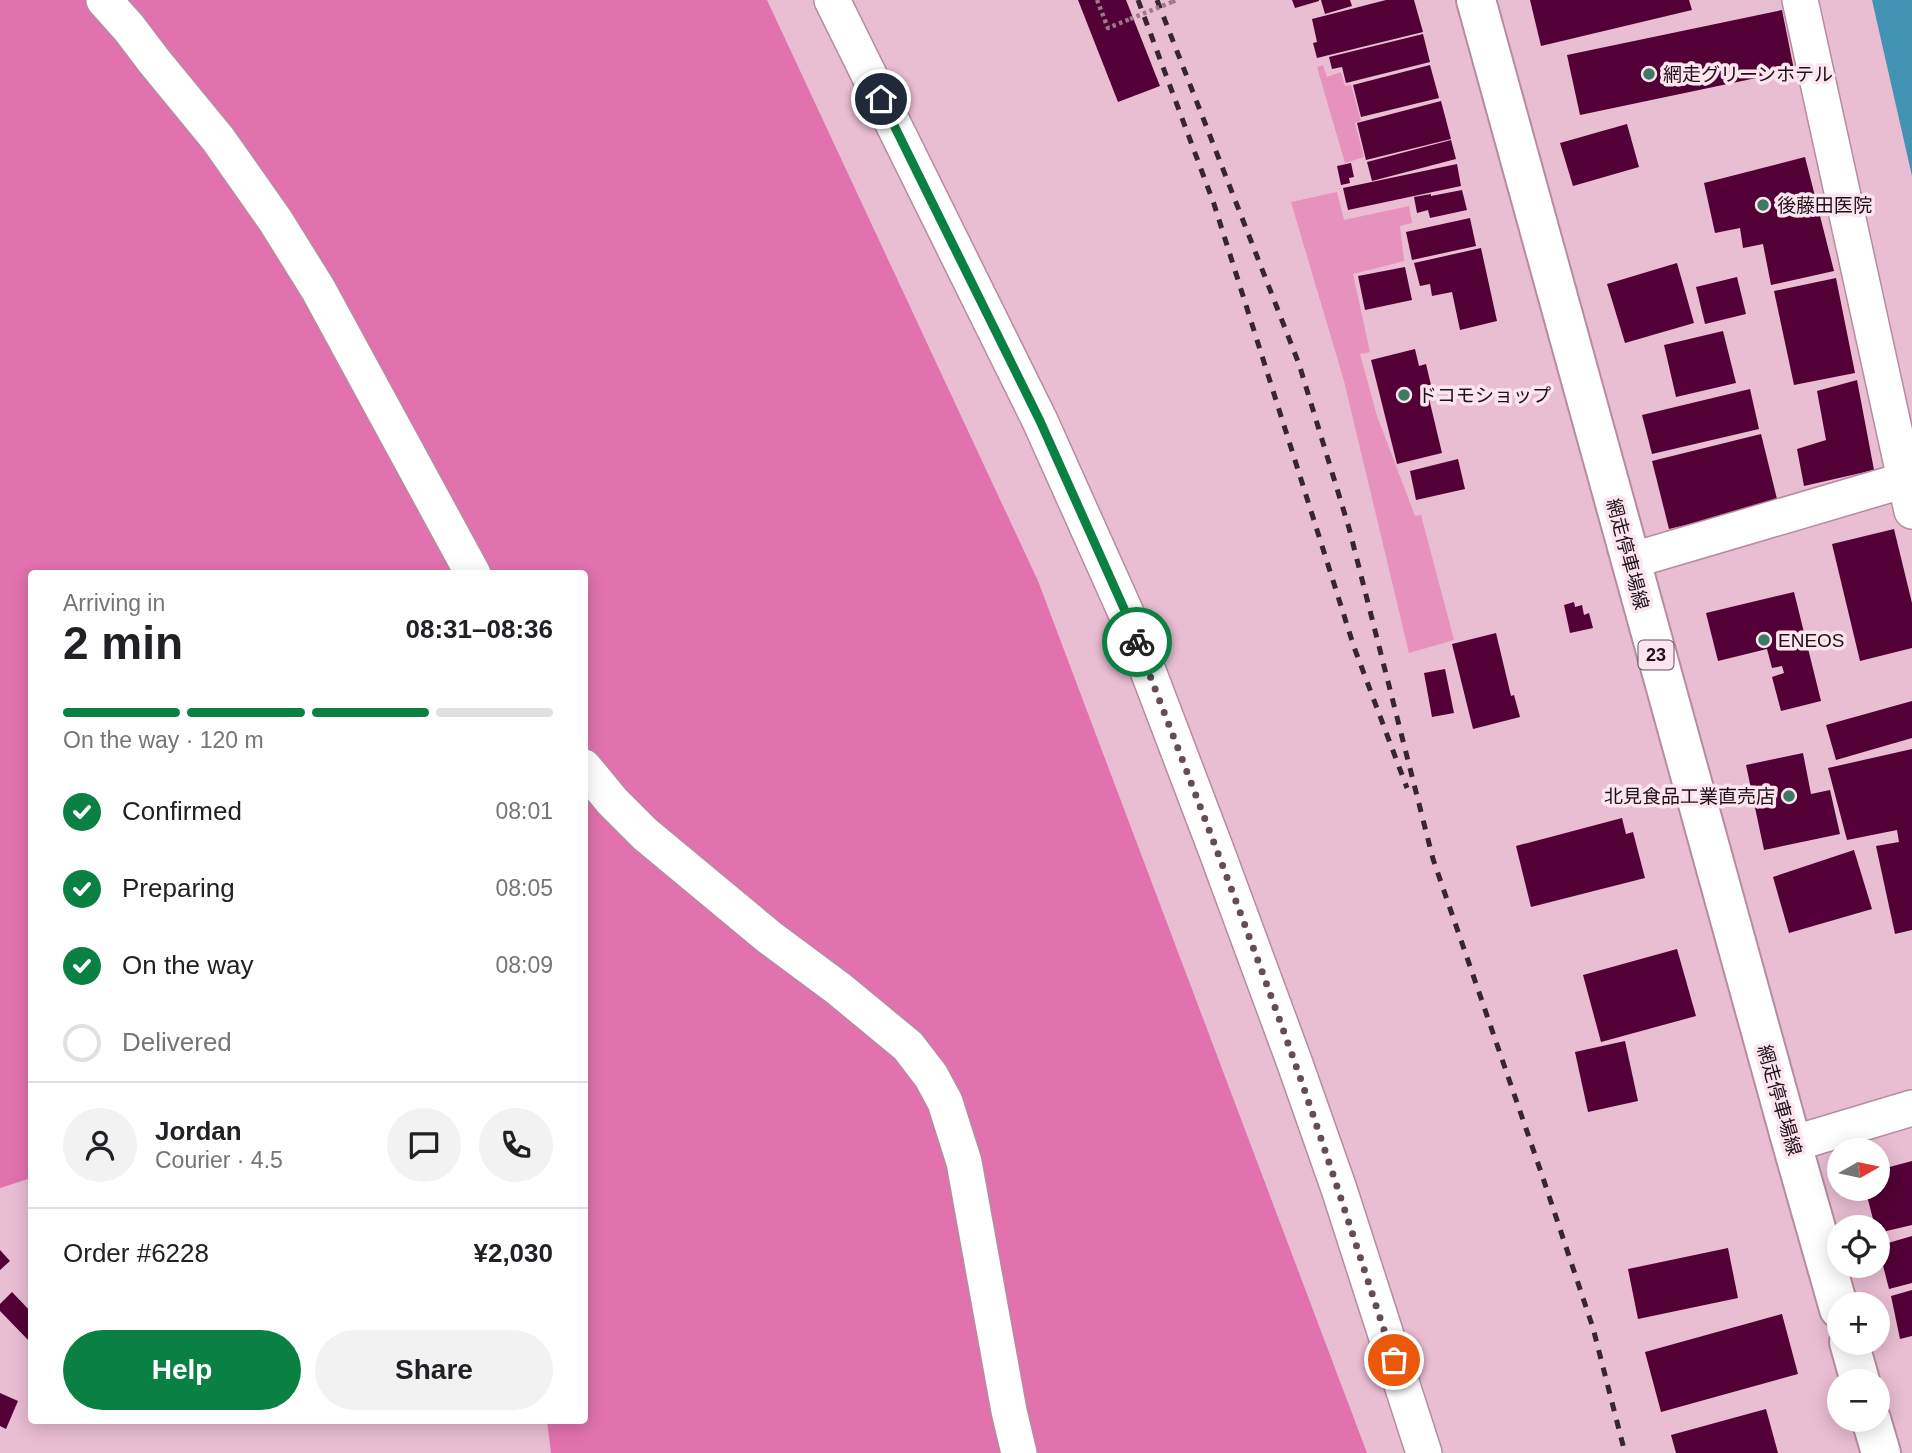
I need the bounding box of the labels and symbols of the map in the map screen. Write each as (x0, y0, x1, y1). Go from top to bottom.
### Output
place label: 網走グリーンホテル (1663, 64, 1833, 85)
marker: 網走グリーンホテル (1641, 66, 1657, 82)
pin (851, 69, 911, 129)
place label: 後藤田医院 (1777, 195, 1872, 216)
marker: 後藤田医院 (1755, 197, 1771, 213)
place label: ドコモショップ (1418, 385, 1551, 406)
marker: ドコモショップ (1396, 387, 1412, 403)
street label: 網走停車場線 (1603, 496, 1652, 612)
courier (1102, 607, 1172, 677)
place label: ENEOS (1778, 630, 1845, 651)
marker: ENEOS (1756, 632, 1772, 648)
road number: 23 (1638, 640, 1674, 670)
place label: 北見食品工業直売店 (1604, 786, 1775, 807)
marker: 北見食品工業直売店 (1781, 788, 1797, 804)
street label: 網走停車場線 (1754, 1042, 1805, 1158)
north arrow (1827, 1138, 1890, 1200)
pin (1364, 1330, 1424, 1390)

